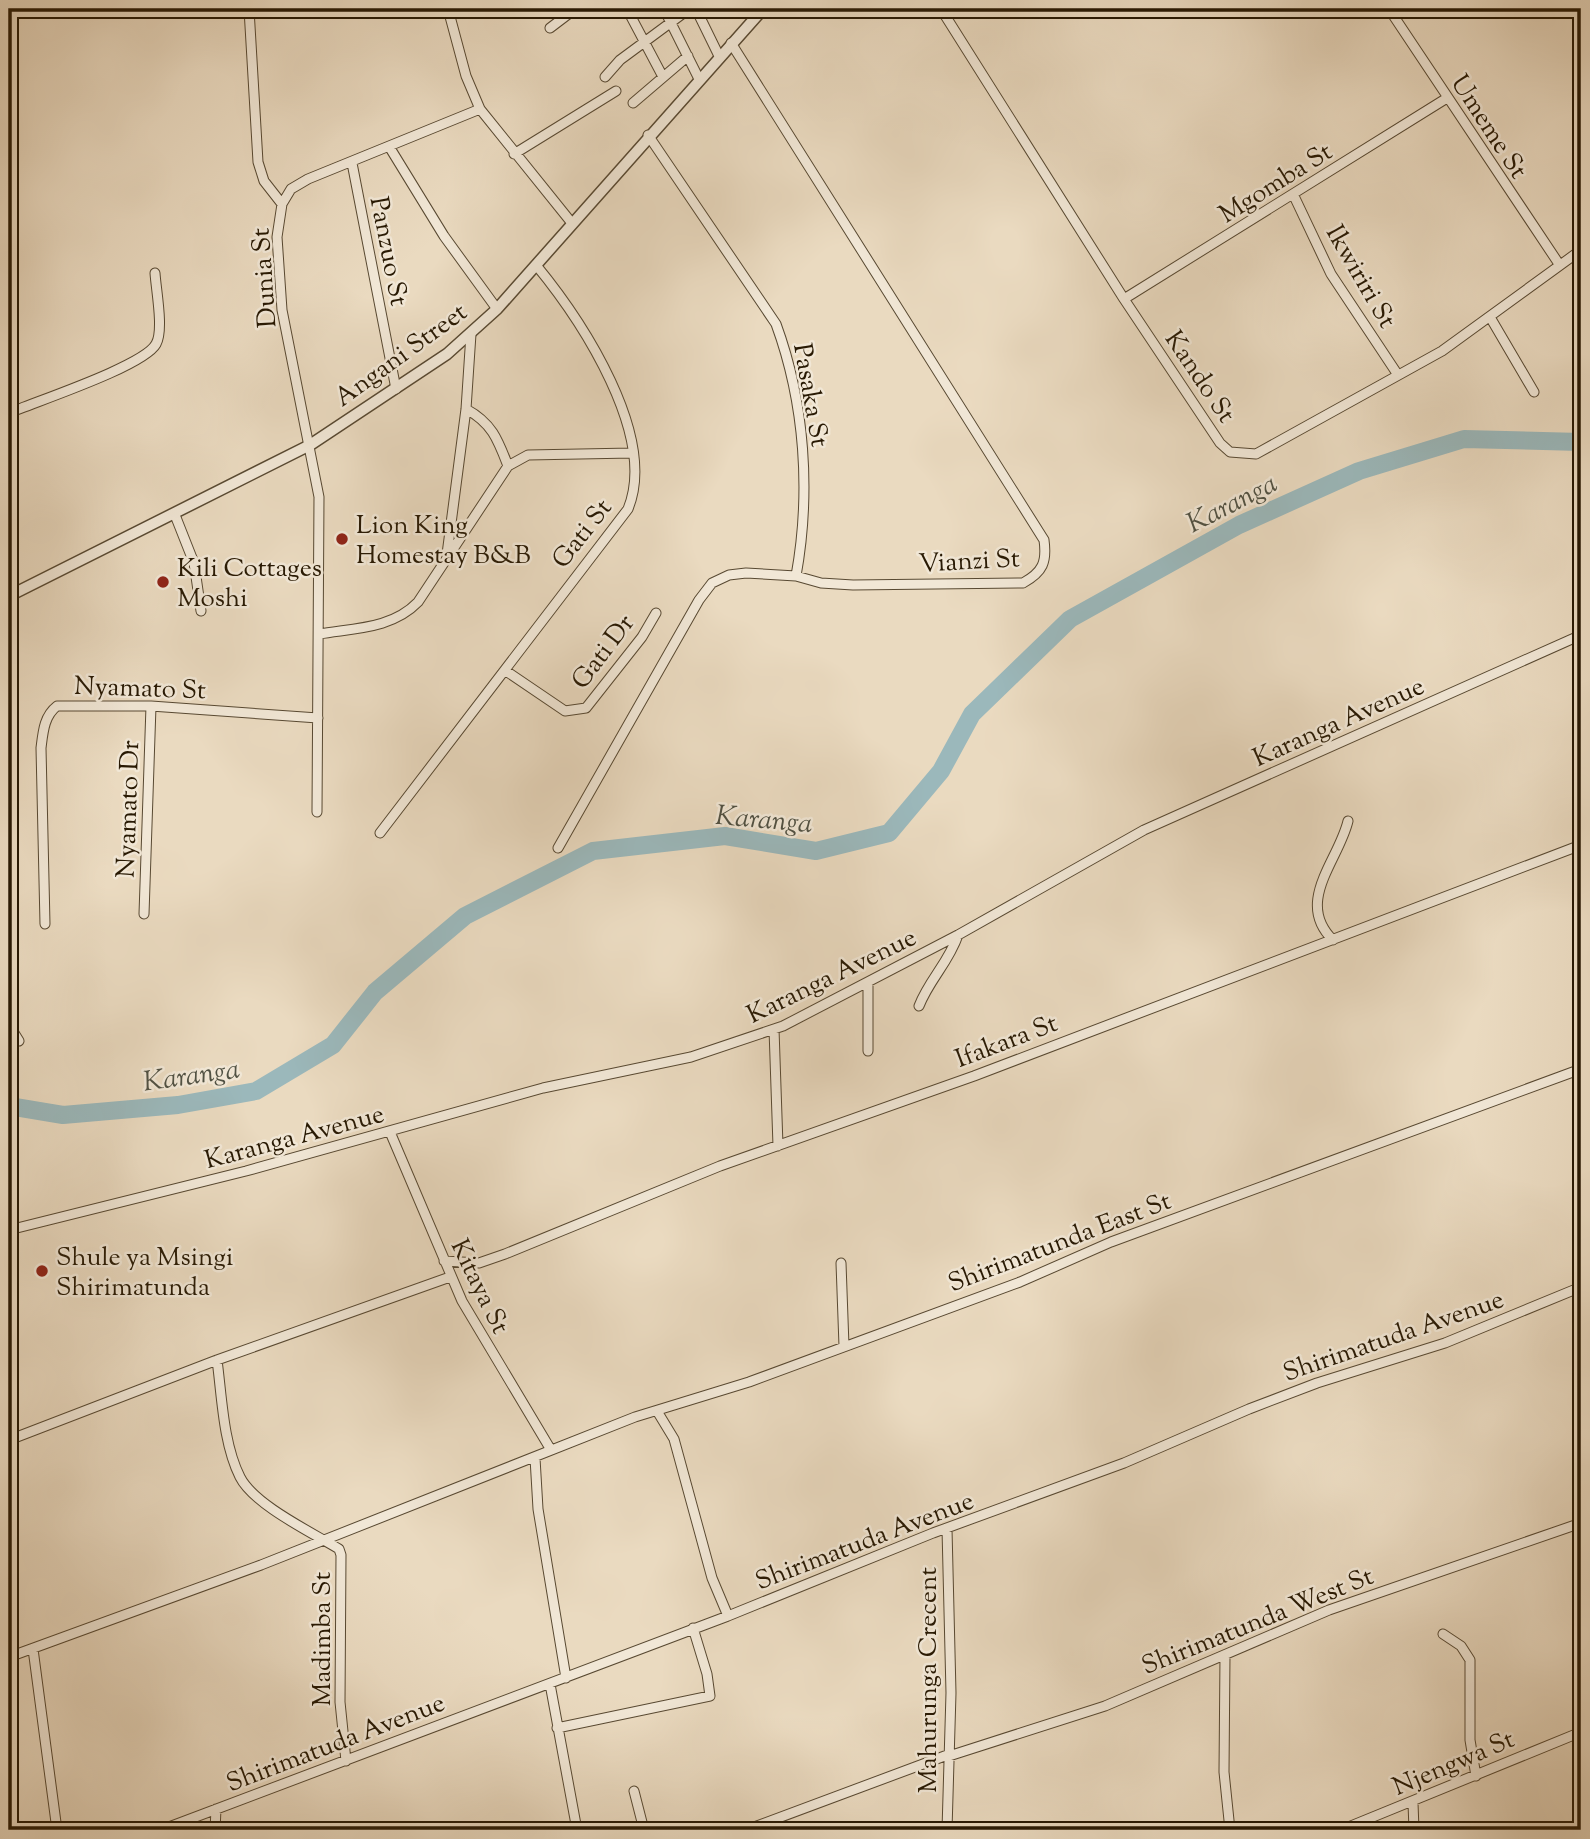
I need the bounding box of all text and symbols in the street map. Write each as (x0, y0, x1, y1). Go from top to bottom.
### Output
street label: Umeme St (1440, 68, 1536, 187)
street label: Mgomba St (1212, 135, 1340, 234)
street label: Panzuo St (359, 194, 416, 309)
street label: Ikwiriri St (1315, 219, 1404, 336)
street label: Dunia St (244, 226, 287, 329)
street label: Angani Street (327, 295, 476, 417)
street label: Kando St (1154, 324, 1244, 431)
street label: Pasaka St (782, 341, 837, 450)
water label: Karanga (1180, 465, 1285, 545)
street label: Gati St (544, 492, 622, 577)
place label: Lion King Homestay B&B (356, 508, 531, 575)
marker: Lion King Homestay B&B (334, 531, 350, 547)
street label: Vianzi St (918, 541, 1021, 584)
place label: Kili Cottages Moshi (177, 551, 322, 618)
marker: Kili Cottages Moshi (155, 574, 171, 590)
street label: Gati Dr (564, 607, 645, 698)
street label: Nyamato St (73, 669, 207, 710)
street label: Karanga Avenue (1247, 669, 1431, 778)
street label: Nyamato Dr (109, 739, 150, 879)
water label: Karanga (714, 797, 814, 845)
street label: Karanga Avenue (741, 920, 923, 1034)
street label: Ifakara St (950, 1006, 1064, 1079)
water label: Karanga (140, 1050, 242, 1104)
street label: Karanga Avenue (201, 1097, 388, 1180)
street label: Shirimatunda East St (943, 1184, 1177, 1303)
street label: Kitaya St (440, 1233, 518, 1341)
place label: Shule ya Msingi Shirimatunda (56, 1240, 233, 1307)
marker: Shule ya Msingi Shirimatunda (34, 1263, 50, 1279)
street label: Shirimatuda Avenue (1278, 1282, 1509, 1393)
street label: Shirimatuda Avenue (750, 1484, 980, 1601)
street label: Shirimatunda West St (1136, 1559, 1379, 1686)
street label: Mahurunga Crecent (911, 1567, 948, 1793)
street label: Madimba St (305, 1571, 342, 1706)
street label: Shirimatuda Avenue (221, 1686, 451, 1803)
street label: Njengwa St (1387, 1722, 1521, 1807)

